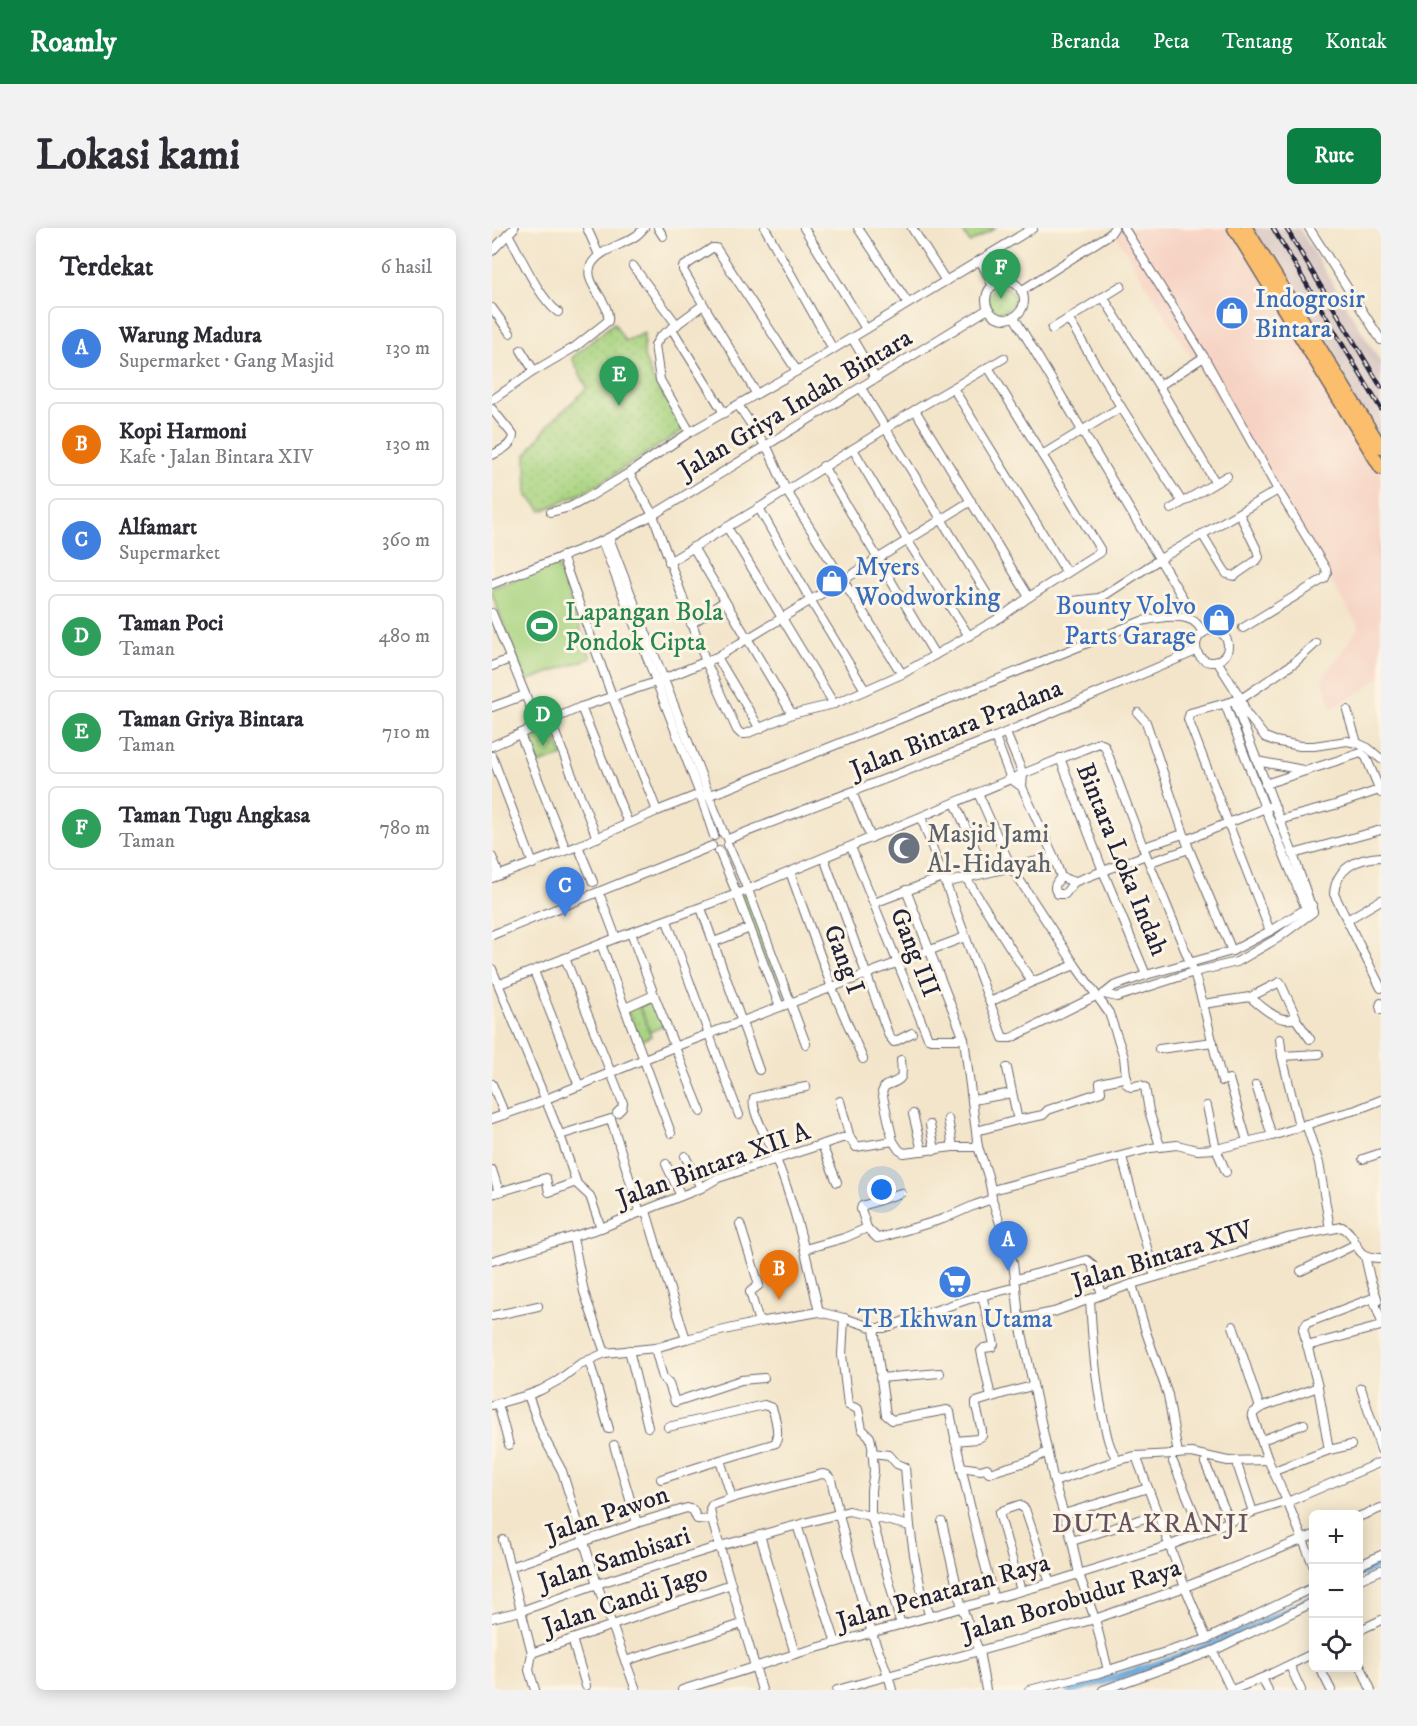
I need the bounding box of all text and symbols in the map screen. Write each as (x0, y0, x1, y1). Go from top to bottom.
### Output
text: Roamly (30, 25, 116, 60)
text: Beranda (1051, 29, 1120, 55)
text: Peta (1153, 29, 1189, 55)
text: Tentang (1222, 29, 1292, 55)
text: Kontak (1325, 29, 1387, 55)
button: Rute (1287, 128, 1381, 184)
text: Lokasi kami (36, 130, 240, 182)
pin: F (982, 250, 1020, 299)
text: Terdekat (60, 251, 153, 284)
text: 6 hasil (380, 255, 432, 280)
place label: Indogrosir Bintara (1255, 283, 1365, 346)
shop icon: Indogrosir Bintara (1214, 295, 1250, 331)
text: Warung Madura (119, 322, 262, 349)
street label: Jalan Griya Indah Bintara (671, 322, 918, 488)
text: A (75, 336, 88, 361)
text: 130 m (385, 336, 430, 361)
text: Supermarket · Gang Masjid (119, 349, 334, 374)
pin: E (600, 356, 638, 406)
text: Kopi Harmoni (119, 418, 247, 445)
text: B (75, 432, 88, 457)
text: 130 m (385, 432, 430, 457)
text: Kafe · Jalan Bintara XIV (119, 445, 313, 470)
text: Alfamart (119, 514, 197, 541)
text: C (75, 528, 88, 553)
text: 360 m (382, 528, 430, 553)
text: Supermarket (119, 541, 220, 566)
place label: Myers Woodworking (854, 551, 1001, 614)
shop icon: Myers Woodworking (814, 563, 850, 599)
place label: Bounty Volvo Parts Garage (1055, 590, 1196, 653)
place label: Lapangan Bola Pondok Cipta (565, 596, 723, 659)
shop icon: Bounty Volvo Parts Garage (1201, 602, 1237, 638)
sports icon: Lapangan Bola Pondok Cipta (524, 608, 560, 644)
text: Taman Poci (119, 610, 223, 637)
text: D (74, 624, 89, 649)
text: 480 m (378, 624, 430, 649)
text: Taman (119, 637, 175, 662)
street label: Jalan Bintara Pradana (844, 672, 1067, 788)
pin: D (524, 696, 562, 746)
text: Taman Griya Bintara (119, 706, 304, 733)
text: E (74, 720, 89, 745)
text: 710 m (382, 720, 430, 745)
text: Taman (119, 733, 175, 758)
street label: Bintara Loka Indah (1068, 758, 1175, 961)
text: Taman Tugu Angkasa (119, 802, 310, 829)
text: F (75, 816, 88, 841)
text: 780 m (379, 816, 430, 841)
place label: Masjid Jami Al-Hidayah (927, 818, 1052, 881)
text: Taman (119, 829, 175, 854)
mosque icon: Masjid Jami Al-Hidayah (886, 830, 922, 866)
pin: C (546, 868, 584, 917)
street label: Gang III (882, 903, 947, 1002)
street label: Gang I (815, 920, 872, 999)
street label: Jalan Bintara XII A (610, 1115, 815, 1216)
your location (867, 1175, 896, 1204)
street label: Jalan Bintara XIV (1066, 1213, 1257, 1300)
pin: A (988, 1222, 1028, 1271)
pin: B (760, 1250, 798, 1300)
supermarket icon: TB Ikhwan Utama (937, 1264, 973, 1300)
place label: TB Ikhwan Utama (857, 1303, 1053, 1336)
street label: Jalan Pawon (540, 1478, 674, 1551)
district label: DUTA KRANJI (1052, 1507, 1250, 1541)
map controls (1309, 1510, 1363, 1672)
button: + (1309, 1510, 1363, 1564)
street label: Jalan Sambisari (532, 1519, 695, 1600)
street label: Jalan Penataran Raya (831, 1546, 1054, 1639)
street label: Jalan Borobudur Raya (956, 1551, 1185, 1650)
street label: Jalan Candi Jago (537, 1557, 712, 1645)
button: − (1309, 1564, 1363, 1618)
button: locate (1309, 1618, 1363, 1672)

